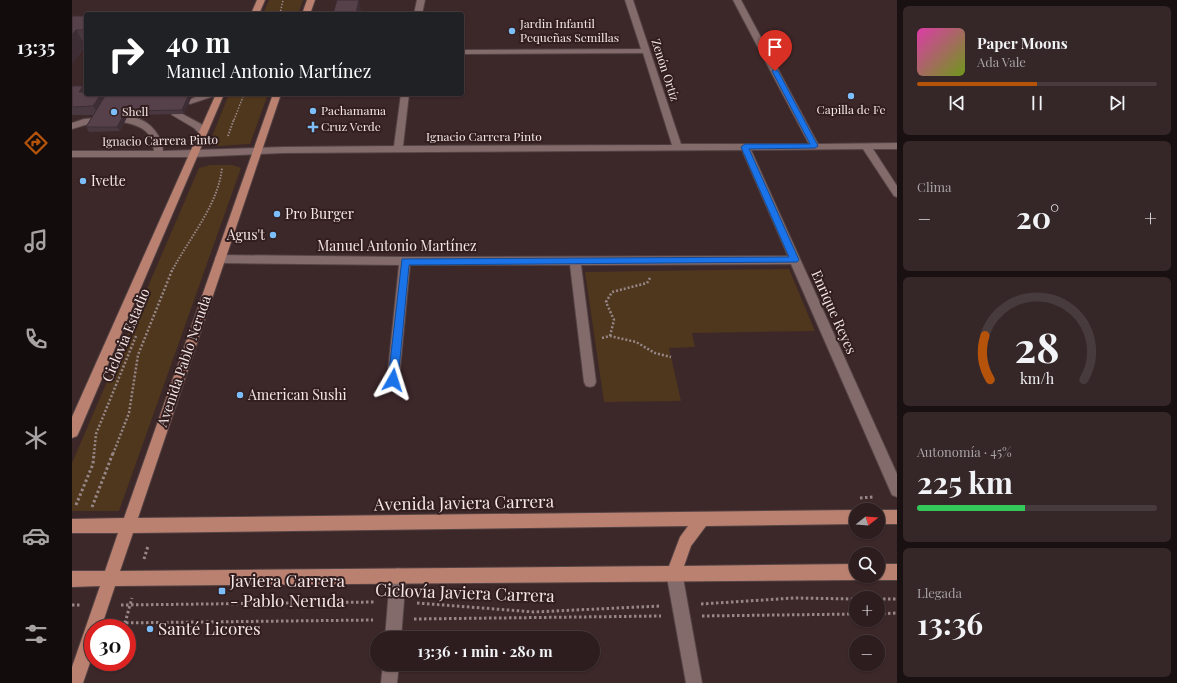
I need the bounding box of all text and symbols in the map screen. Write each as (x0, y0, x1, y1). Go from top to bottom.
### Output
place label: Jardin Infantil Pequeñas Semillas (519, 15, 619, 45)
text: 40 m (166, 23, 231, 60)
marker: Jardin Infantil Pequeñas Semillas (507, 26, 517, 36)
icon: right (100, 28, 152, 80)
pin (758, 30, 792, 71)
text: Paper Moons (977, 33, 1068, 53)
text: 13:35 (17, 35, 55, 59)
street label: Zenón Ortíz (648, 36, 684, 103)
icon: arrive (764, 36, 786, 58)
text: Ada Vale (977, 53, 1026, 70)
text: Manuel Antonio Martínez (166, 59, 371, 83)
marker: Capilla de Fe (846, 91, 856, 101)
icon: previous (946, 92, 968, 114)
icon: pause (1026, 92, 1048, 114)
icon: next (1106, 92, 1128, 114)
place label: Capilla de Fe (816, 101, 886, 117)
place label: Pachamama (321, 102, 386, 118)
place label: Shell (122, 103, 149, 119)
marker: Pachamama (308, 106, 318, 116)
marker: Shell (109, 107, 119, 117)
place label: Cruz Verde (321, 118, 381, 134)
marker: Cruz Verde (308, 122, 318, 132)
street label: Ignacio Carrera Pinto (426, 128, 542, 144)
icon: directions (22, 129, 50, 157)
street label: Ignacio Carrera Pinto (102, 131, 218, 149)
place label: Ivette (91, 171, 126, 190)
marker: Ivette (78, 176, 88, 186)
text: Clima (917, 178, 952, 195)
text: 20° (1016, 197, 1059, 237)
text: − (917, 203, 931, 233)
text: + (1144, 203, 1157, 233)
place label: Pro Burger (285, 204, 355, 223)
marker: Pro Burger (272, 209, 282, 219)
place label: Agus't (226, 225, 266, 244)
icon: music (22, 227, 50, 255)
marker: Agus't (268, 230, 278, 240)
street label: Manuel Antonio Martínez (317, 236, 477, 255)
street label: Enrique Reyes (807, 267, 861, 357)
street label: Ciclovia Estadio (97, 285, 154, 384)
street label: Avenida Pablo Neruda (152, 293, 215, 430)
text: 28 (1014, 317, 1060, 372)
icon: phone (22, 325, 50, 353)
position arrow (372, 359, 414, 401)
text: km/h (1020, 368, 1055, 387)
place label: American Sushi (247, 385, 347, 404)
marker: American Sushi (235, 390, 245, 400)
icon: climate (22, 424, 50, 452)
text: Autonomía · 45% (917, 443, 1012, 460)
text: 225 km (917, 462, 1013, 502)
street label: Avenida Javiera Carrera (373, 489, 555, 515)
north arrow (849, 503, 885, 539)
map controls (849, 503, 885, 671)
icon: car (22, 522, 50, 550)
button: search (849, 547, 885, 583)
place label: Javiera Carrera - Pablo Neruda (229, 569, 346, 611)
street label: Ciclovía Javiera Carrera (375, 578, 556, 606)
text: Llegada (917, 584, 962, 601)
marker: Javiera Carrera - Pablo Neruda (217, 586, 227, 596)
button: + (849, 591, 885, 627)
text: 13:36 (917, 603, 983, 643)
place label: Santé Licores (158, 617, 261, 639)
speed limit sign: 30 (84, 619, 136, 671)
icon: filters (22, 620, 50, 648)
marker: Santé Licores (145, 624, 155, 634)
button: − (849, 635, 885, 671)
text: 13:36 · 1 min · 280 m (417, 641, 553, 661)

